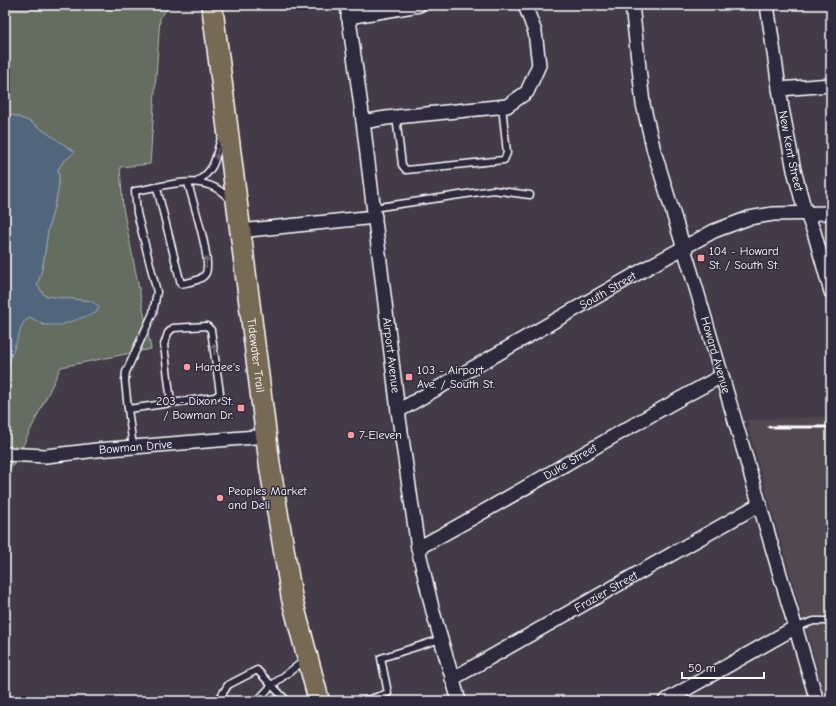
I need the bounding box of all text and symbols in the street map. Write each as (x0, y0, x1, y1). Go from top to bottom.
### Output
street label: New Kent Street (776, 110, 806, 193)
one-way arrow (213, 148, 219, 160)
place label: 104 - Howard St. / South St. (709, 244, 779, 272)
marker: 104 - Howard St. / South St. (696, 253, 706, 263)
one-way arrow (203, 256, 210, 268)
street label: South Street (577, 268, 639, 312)
street label: Howard Avenue (698, 315, 734, 395)
street label: Tidewater Trail (244, 317, 268, 393)
street label: Airport Avenue (380, 317, 403, 394)
one-way arrow (211, 343, 217, 355)
place label: Hardee's (195, 360, 240, 374)
marker: Hardee's (182, 362, 192, 372)
place label: 103 - Airport Ave. / South St. (417, 363, 495, 391)
marker: 103 - Airport Ave. / South St. (404, 372, 414, 382)
place label: 203 - Dixon St. / Bowman Dr. (156, 394, 233, 422)
marker: 203 - Dixon St. / Bowman Dr. (236, 403, 246, 413)
place label: 7-Eleven (359, 428, 402, 442)
marker: 7-Eleven (346, 430, 356, 440)
street label: Bowman Drive (98, 437, 173, 457)
street label: Duke Street (541, 440, 600, 483)
place label: Peoples Market and Deli (228, 484, 307, 512)
marker: Peoples Market and Deli (215, 493, 225, 503)
street label: Frazier Street (572, 568, 640, 615)
scale bar (682, 654, 764, 680)
text: 50 m (688, 661, 716, 675)

